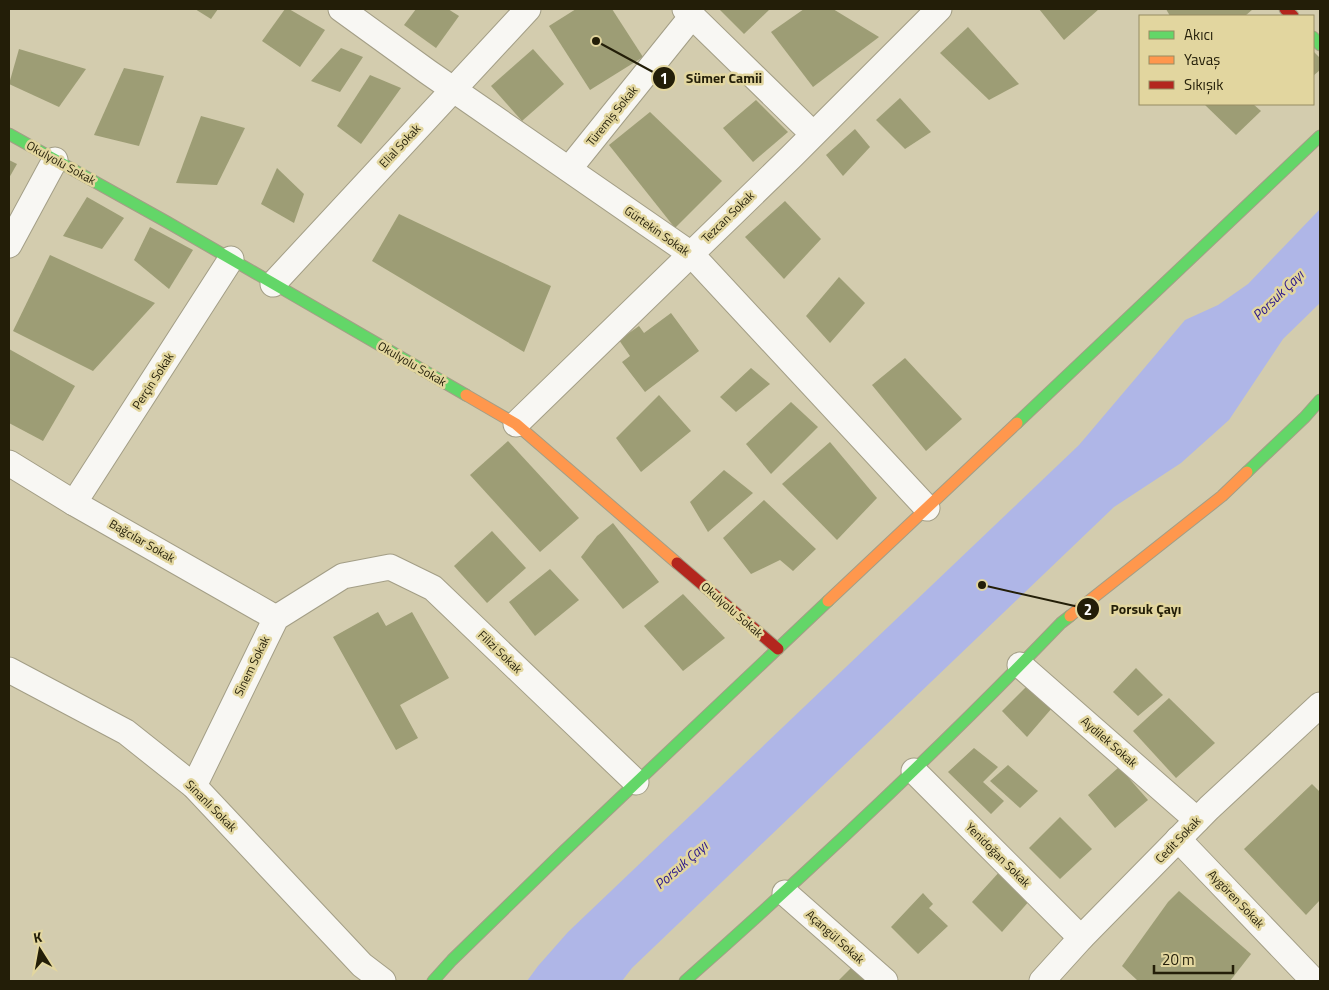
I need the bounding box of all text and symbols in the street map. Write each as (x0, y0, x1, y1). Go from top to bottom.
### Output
legend (1139, 15, 1314, 105)
text: Akıcı (1184, 23, 1213, 46)
text: Yavaş (1184, 48, 1220, 71)
callout: Sümer Camii (651, 64, 772, 93)
text: 1 (660, 67, 668, 90)
text: Sümer Camii (686, 67, 762, 88)
text: Sıkışık (1184, 73, 1223, 96)
street label: Türemiş Sokak (581, 81, 642, 150)
street label: Elial Sokak (374, 119, 425, 172)
street label: Okulyolu Sokak (23, 136, 100, 190)
street label: Tezcan Sokak (697, 186, 759, 247)
street label: Gürtekin Sokak (621, 201, 694, 260)
water label: Porsuk Çayı (1247, 264, 1309, 325)
street label: Okulyolu Sokak (374, 336, 451, 391)
street label: Perçin Sokak (127, 348, 178, 413)
street label: Bağcılar Sokak (106, 514, 179, 567)
street label: Okulyolu Sokak (697, 577, 768, 642)
callout: Porsuk Çayı (1076, 595, 1191, 624)
text: 2 (1084, 598, 1092, 621)
text: Porsuk Çayı (1111, 598, 1181, 619)
street label: Filizi Sokak (474, 626, 527, 678)
street label: Sinem Sokak (229, 632, 274, 699)
street label: Aydilek Sokak (1077, 712, 1142, 772)
street label: Sinanlı Sokak (181, 775, 242, 836)
street label: Cedit Sokak (1150, 812, 1205, 867)
street label: Yenidoğan Sokak (962, 818, 1035, 892)
water label: Porsuk Çayı (649, 835, 713, 894)
street label: Aygören Sokak (1204, 865, 1269, 932)
street label: Açangül Sokak (802, 905, 869, 968)
north arrow (15, 925, 65, 975)
text: K (31, 926, 44, 948)
scale bar (1154, 942, 1233, 974)
text: 20 m (1162, 948, 1195, 971)

